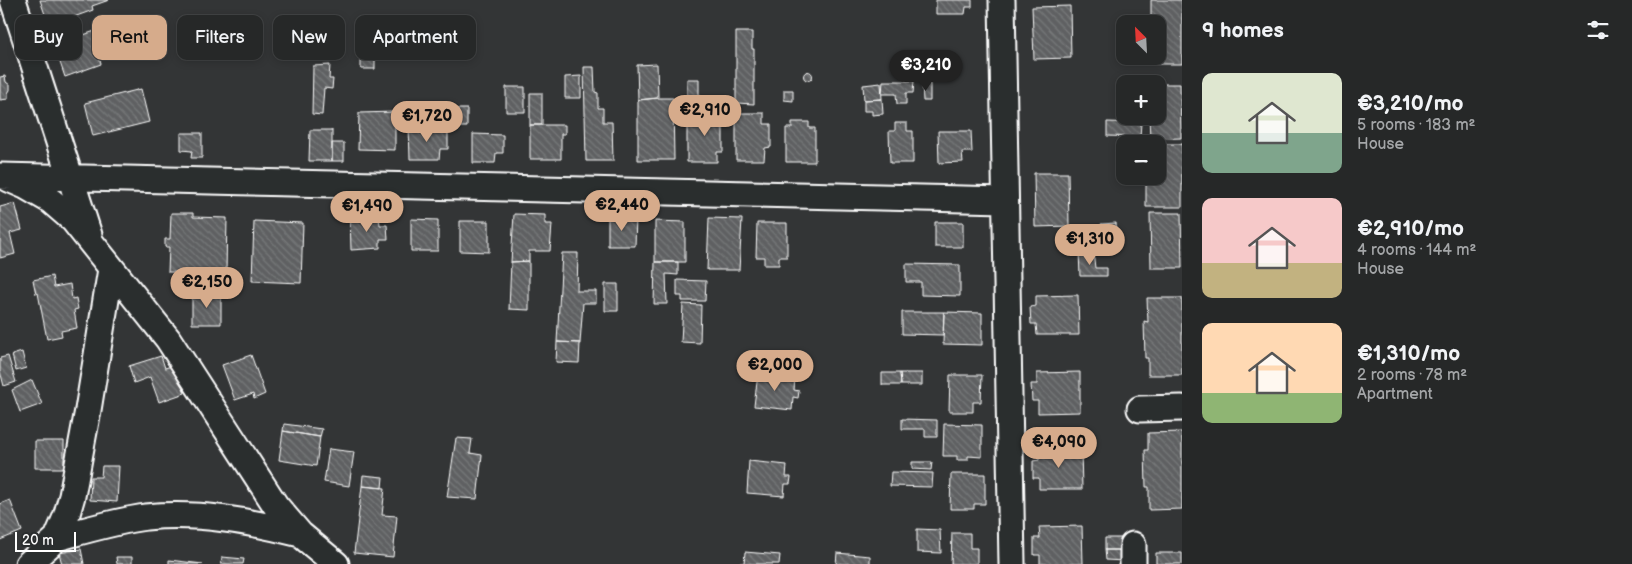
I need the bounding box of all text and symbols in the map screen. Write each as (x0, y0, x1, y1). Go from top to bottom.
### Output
chip: Buy (15, 15, 82, 60)
chip: Rent (92, 15, 167, 60)
chip: Filters (177, 15, 263, 60)
chip: New (273, 15, 345, 60)
chip: Apartment (355, 15, 476, 60)
north arrow (1116, 15, 1166, 65)
map controls (1116, 15, 1166, 185)
icon: filters (1584, 16, 1612, 44)
text: 9 homes (1202, 18, 1284, 43)
pin: €3,210 (885, 49, 967, 92)
text: €3,210 (901, 56, 951, 75)
button: + (1116, 75, 1166, 125)
text: €3,210/mo (1357, 91, 1464, 116)
icon: home (1242, 93, 1302, 153)
pin: €2,910 (664, 94, 746, 137)
pin: €1,720 (386, 100, 468, 143)
text: €2,910 (679, 101, 731, 120)
text: €1,720 (402, 107, 452, 126)
text: 5 rooms · 183 m² (1357, 116, 1476, 135)
button: − (1116, 135, 1166, 185)
text: House (1357, 135, 1404, 154)
pin: €1,490 (326, 190, 408, 233)
pin: €2,440 (581, 190, 663, 232)
text: €2,440 (595, 196, 649, 215)
text: €1,490 (341, 197, 393, 216)
text: €2,910/mo (1357, 216, 1464, 241)
icon: home (1242, 218, 1302, 278)
pin: €1,310 (1049, 224, 1131, 266)
text: €1,310 (1066, 230, 1114, 249)
text: 4 rooms · 144 m² (1357, 241, 1476, 260)
text: House (1357, 260, 1404, 279)
pin: €2,150 (166, 266, 248, 309)
text: €2,150 (181, 273, 233, 292)
text: €1,310/mo (1357, 341, 1460, 366)
icon: home (1242, 343, 1302, 403)
pin: €2,000 (734, 350, 816, 392)
text: €2,000 (747, 356, 803, 375)
text: 2 rooms · 78 m² (1357, 366, 1467, 385)
text: Apartment (1357, 385, 1433, 404)
pin: €4,090 (1018, 426, 1100, 469)
text: €4,090 (1032, 433, 1086, 452)
scale bar (15, 529, 76, 552)
text: 20 m (22, 532, 54, 549)

